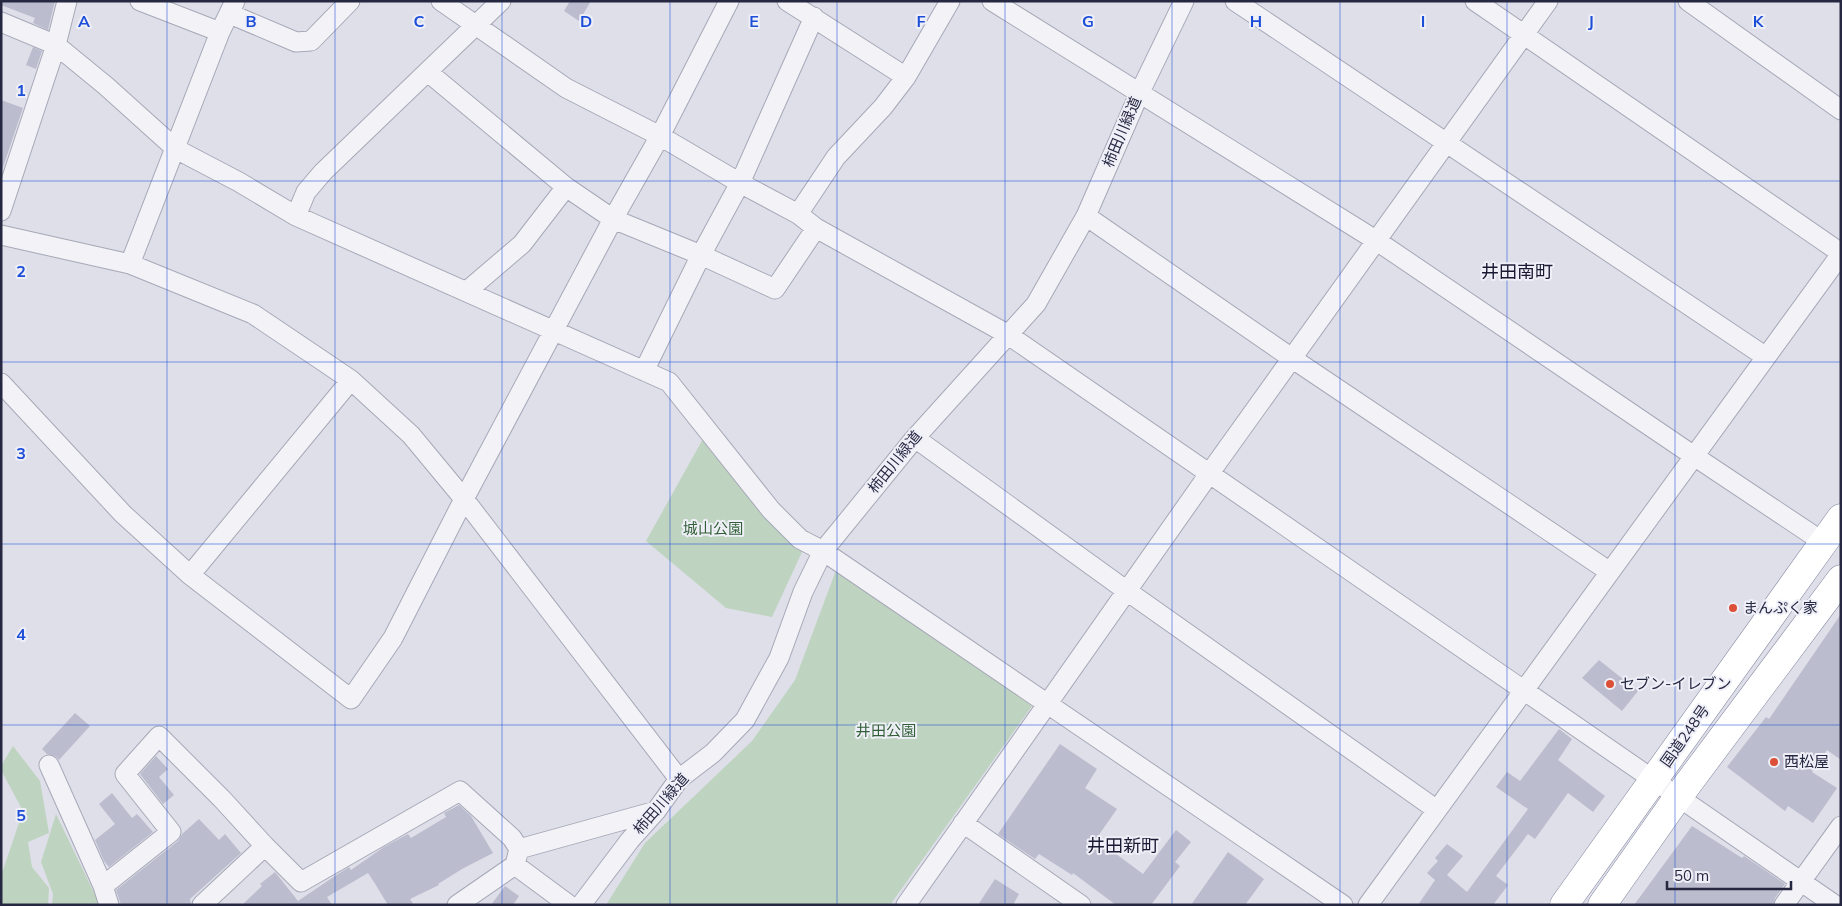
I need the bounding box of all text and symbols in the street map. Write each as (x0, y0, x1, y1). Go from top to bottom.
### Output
text: A (78, 11, 90, 31)
text: B (245, 11, 257, 31)
text: C (414, 11, 425, 31)
text: D (580, 11, 592, 31)
text: E (749, 11, 759, 31)
text: F (916, 11, 926, 31)
text: G (1082, 11, 1094, 31)
text: H (1250, 11, 1262, 31)
text: I (1421, 11, 1425, 31)
text: J (1588, 11, 1594, 31)
text: K (1753, 11, 1765, 31)
text: 1 (16, 80, 26, 100)
street label: 柿田川緑道 (1098, 94, 1145, 170)
district label: 井田南町 (1481, 260, 1553, 283)
text: 2 (16, 261, 26, 281)
street label: 柿田川緑道 (864, 427, 926, 497)
text: 3 (16, 443, 26, 463)
park label: 城山公園 (683, 519, 743, 538)
place label: まんぷく家 (1743, 598, 1818, 617)
marker: まんぷく家 (1727, 602, 1739, 614)
text: 4 (16, 624, 26, 644)
place label: セブン-イレブン (1620, 674, 1731, 693)
marker: セブン-イレブン (1604, 678, 1616, 690)
street label: 国道248号 (1656, 701, 1713, 771)
park label: 井田公園 (856, 721, 916, 740)
place label: 西松屋 (1784, 752, 1829, 771)
marker: 西松屋 (1768, 756, 1780, 768)
street label: 柿田川緑道 (629, 769, 692, 838)
text: 5 (16, 805, 26, 825)
district label: 井田新町 (1087, 834, 1159, 857)
scale bar (1667, 858, 1791, 890)
text: 50 m (1674, 866, 1709, 885)

